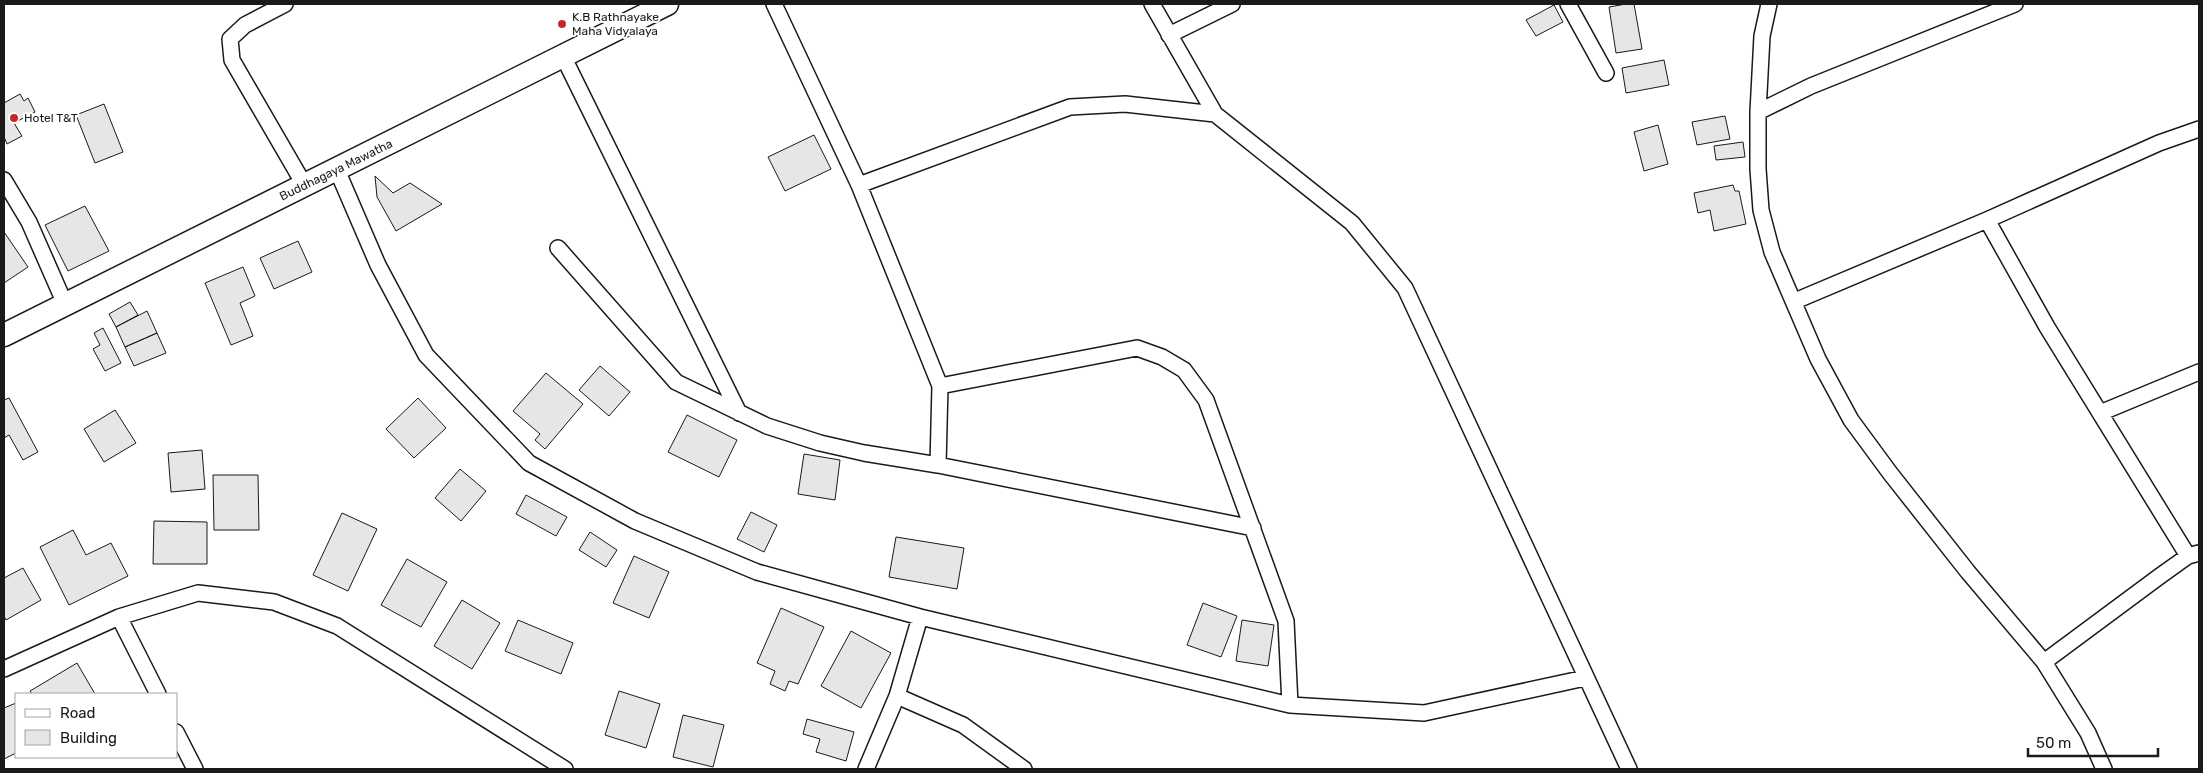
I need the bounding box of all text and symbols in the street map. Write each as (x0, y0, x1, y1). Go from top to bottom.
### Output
place label: K.B Rathnayake Maha Vidyalaya (572, 10, 659, 38)
marker: K.B Rathnayake Maha Vidyalaya (556, 18, 568, 30)
place label: Hotel T&T (24, 111, 78, 125)
marker: Hotel T&T (8, 112, 20, 124)
street label: Buddhagaya Mawatha (277, 137, 395, 203)
legend (15, 693, 178, 758)
text: Road (60, 704, 96, 722)
scale bar (2028, 726, 2158, 758)
text: Building (60, 729, 117, 747)
text: 50 m (2036, 734, 2071, 752)

